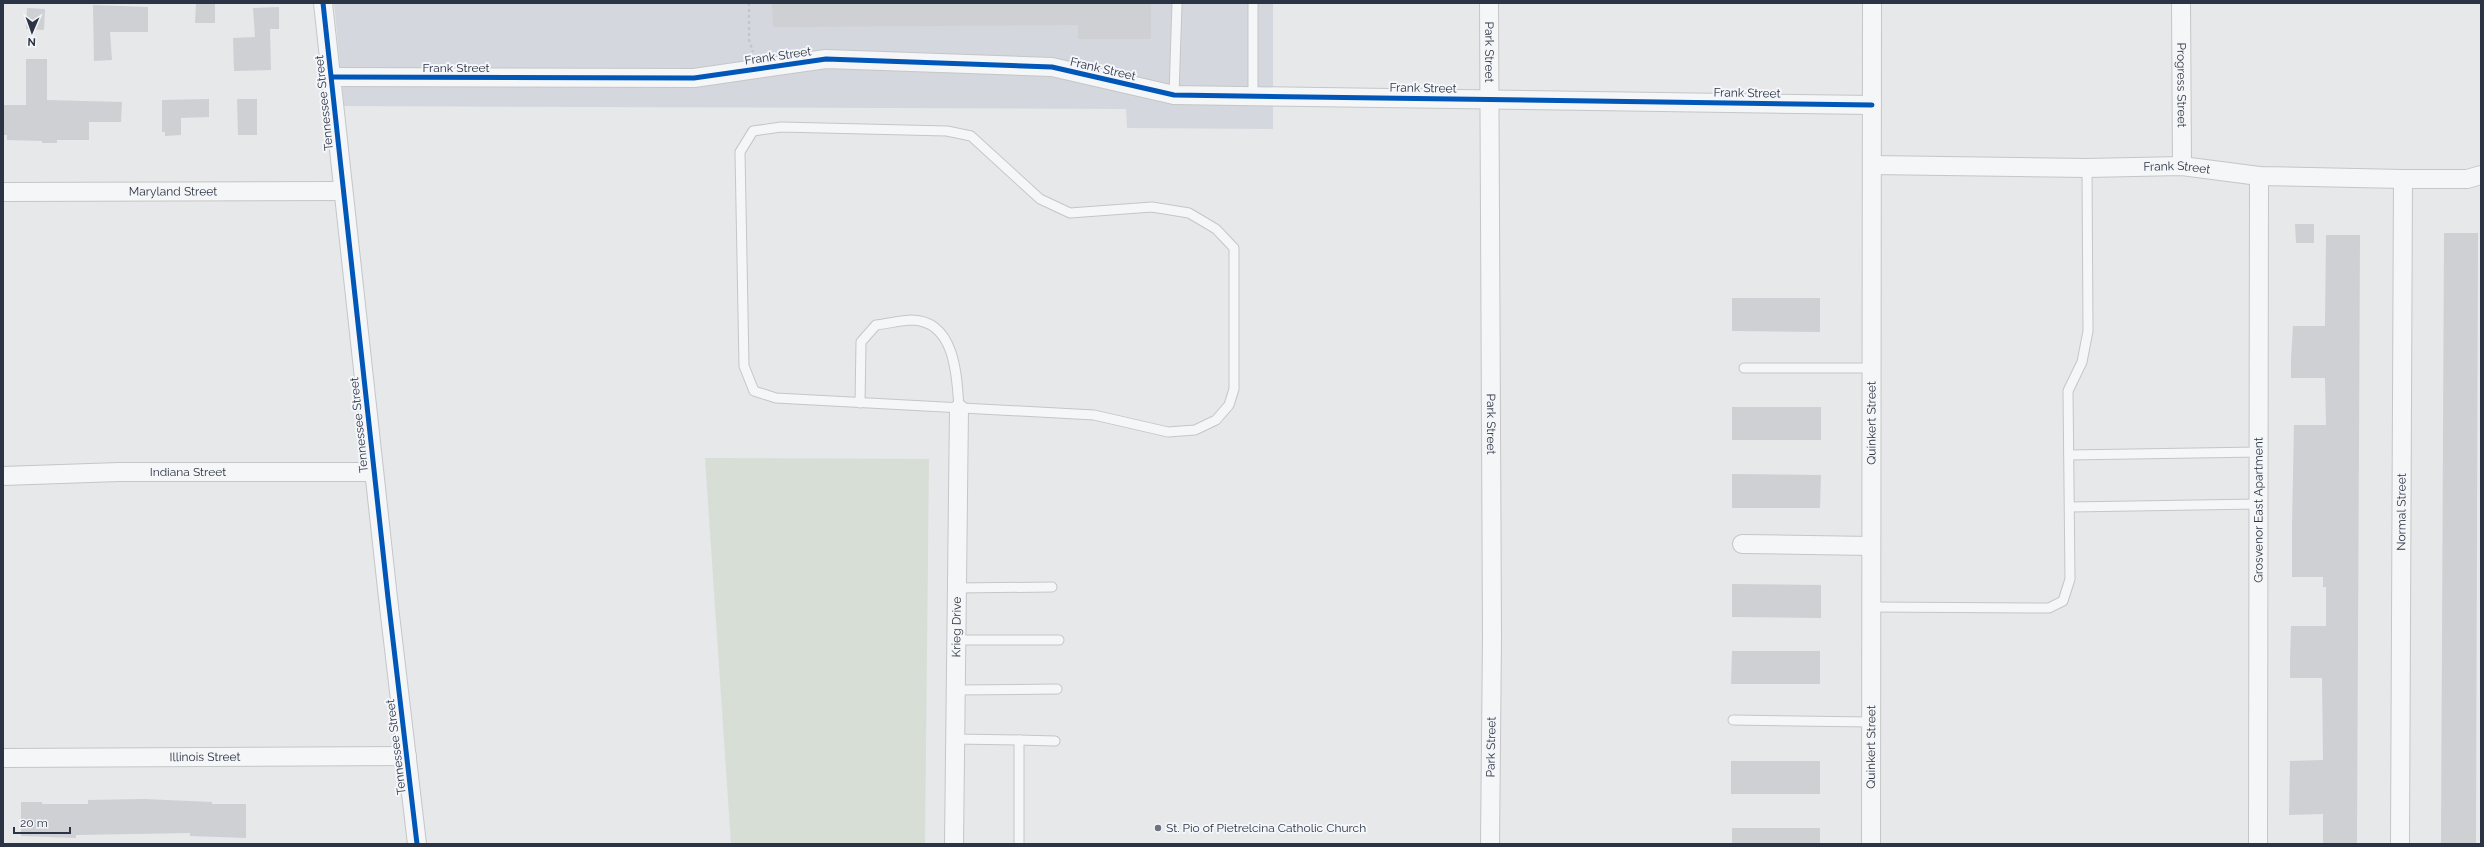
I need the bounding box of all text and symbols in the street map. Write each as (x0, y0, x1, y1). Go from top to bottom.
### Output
north arrow (12, 12, 52, 52)
street label: Park Street (1482, 21, 1496, 83)
text: N (27, 35, 36, 48)
street label: Progress Street (2174, 42, 2189, 128)
street label: Frank Street (744, 44, 812, 68)
street label: Tennessee Street (312, 54, 336, 152)
street label: Frank Street (1069, 55, 1137, 83)
street label: Frank Street (422, 61, 490, 75)
street label: Frank Street (1389, 80, 1457, 96)
street label: Frank Street (1713, 85, 1781, 101)
street label: Frank Street (2143, 159, 2211, 177)
street label: Maryland Street (129, 184, 217, 199)
street label: Tennessee Street (347, 376, 371, 474)
street label: Quinkert Street (1864, 381, 1879, 465)
street label: Park Street (1484, 393, 1498, 454)
street label: Grosvenor East Apartment (2251, 437, 2266, 583)
street label: Indiana Street (150, 465, 226, 479)
street label: Normal Street (2394, 473, 2409, 551)
street label: Krieg Drive (949, 597, 964, 657)
street label: Tennessee Street (383, 698, 409, 796)
street label: Quinkert Street (1864, 705, 1878, 789)
street label: Park Street (1483, 716, 1499, 778)
street label: Illinois Street (169, 750, 241, 764)
scale bar (14, 809, 70, 835)
text: 20 m (20, 816, 48, 830)
place label: St. Pio of Pietrelcina Catholic Church (1166, 821, 1366, 835)
marker: St. Pio of Pietrelcina Catholic Church (1153, 823, 1163, 833)

